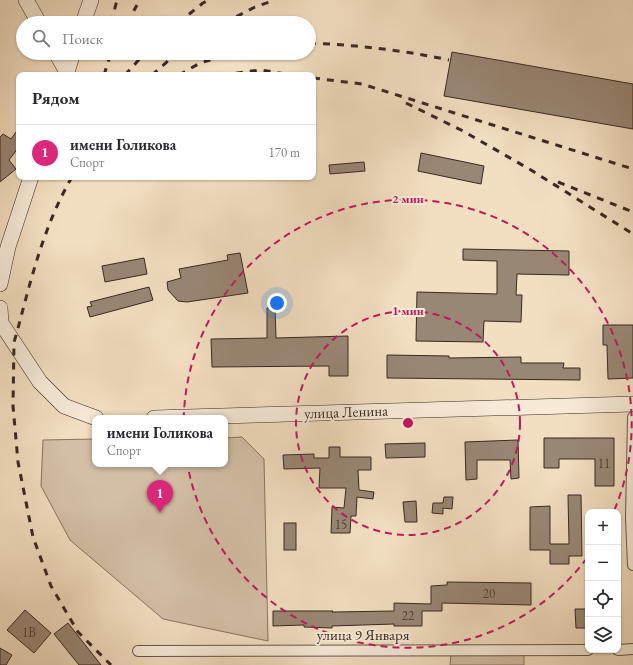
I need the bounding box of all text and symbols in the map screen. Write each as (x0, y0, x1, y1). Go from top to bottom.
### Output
search box (16, 16, 316, 60)
icon: search (30, 27, 52, 49)
text: Поиск (62, 29, 103, 48)
text: Рядом (32, 87, 80, 109)
text: имени Голикова (70, 135, 176, 154)
text: 1 (42, 144, 48, 161)
text: 170 m (269, 144, 300, 161)
text: Спорт (70, 154, 104, 171)
text: 2 мин (392, 191, 424, 207)
your location (267, 293, 287, 313)
text: 1 мин (392, 303, 424, 319)
street label: улица Ленина (304, 401, 388, 422)
popup (92, 415, 228, 467)
centre of rings (401, 416, 415, 430)
text: имени Голикова (107, 423, 213, 442)
text: Спорт (107, 442, 141, 459)
house number: 11 (598, 455, 610, 472)
pin: 1 (147, 480, 173, 513)
map controls (585, 509, 621, 653)
button: + (585, 509, 621, 545)
house number: 15 (335, 516, 347, 533)
button: − (585, 545, 621, 581)
button: locate (585, 581, 621, 617)
house number: 20 (483, 585, 495, 602)
house number: 22 (402, 607, 415, 624)
button: layers (585, 617, 621, 653)
house number: 1В (22, 624, 36, 641)
street label: улица 9 Января (317, 625, 410, 644)

